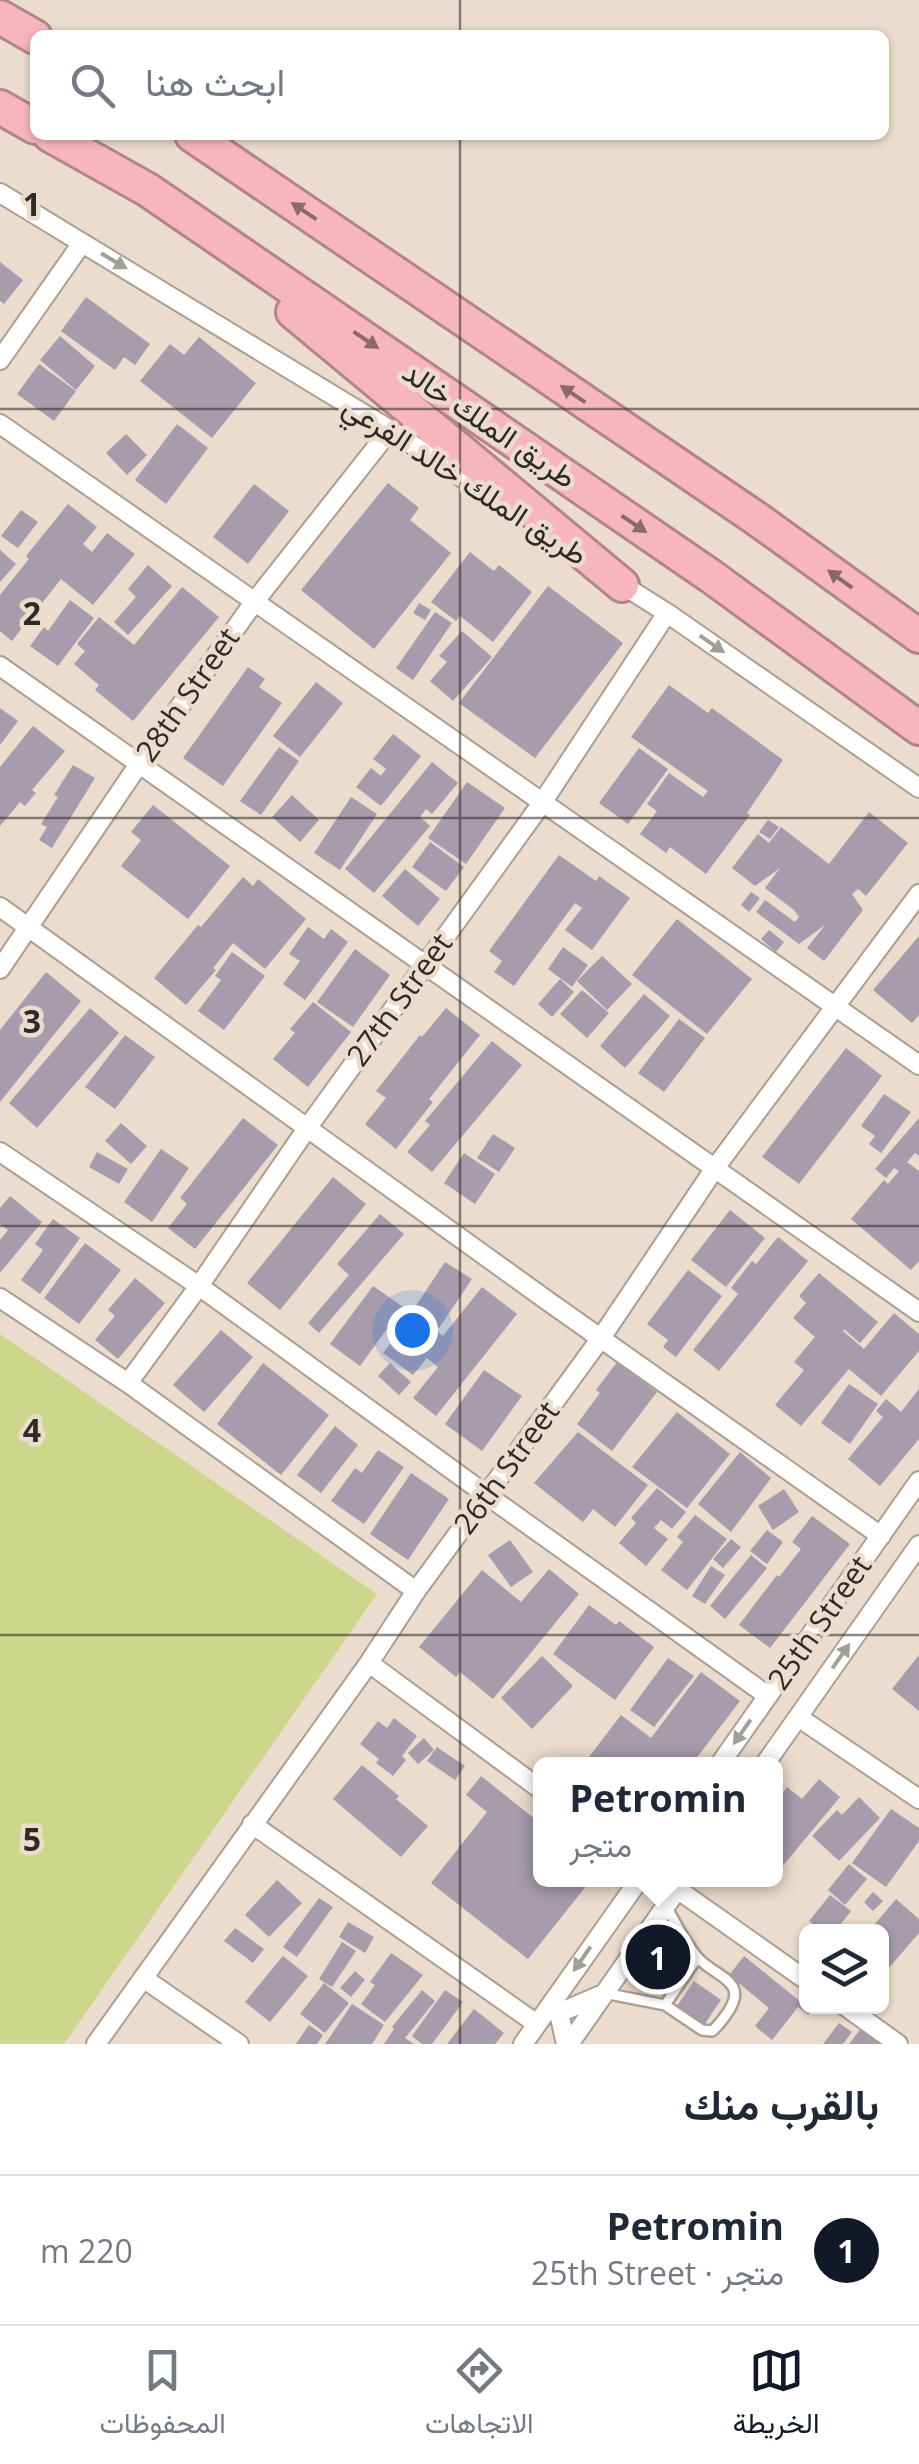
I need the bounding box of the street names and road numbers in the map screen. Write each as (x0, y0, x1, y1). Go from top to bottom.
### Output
street label: طريق الملك خالد (395, 350, 585, 497)
street label: طريق الملك خالد الفرعي (333, 385, 596, 578)
street label: 28th Street (126, 619, 248, 769)
street label: 27th Street (337, 924, 461, 1074)
street label: 26th Street (444, 1392, 568, 1542)
street label: 25th Street (758, 1547, 880, 1697)

